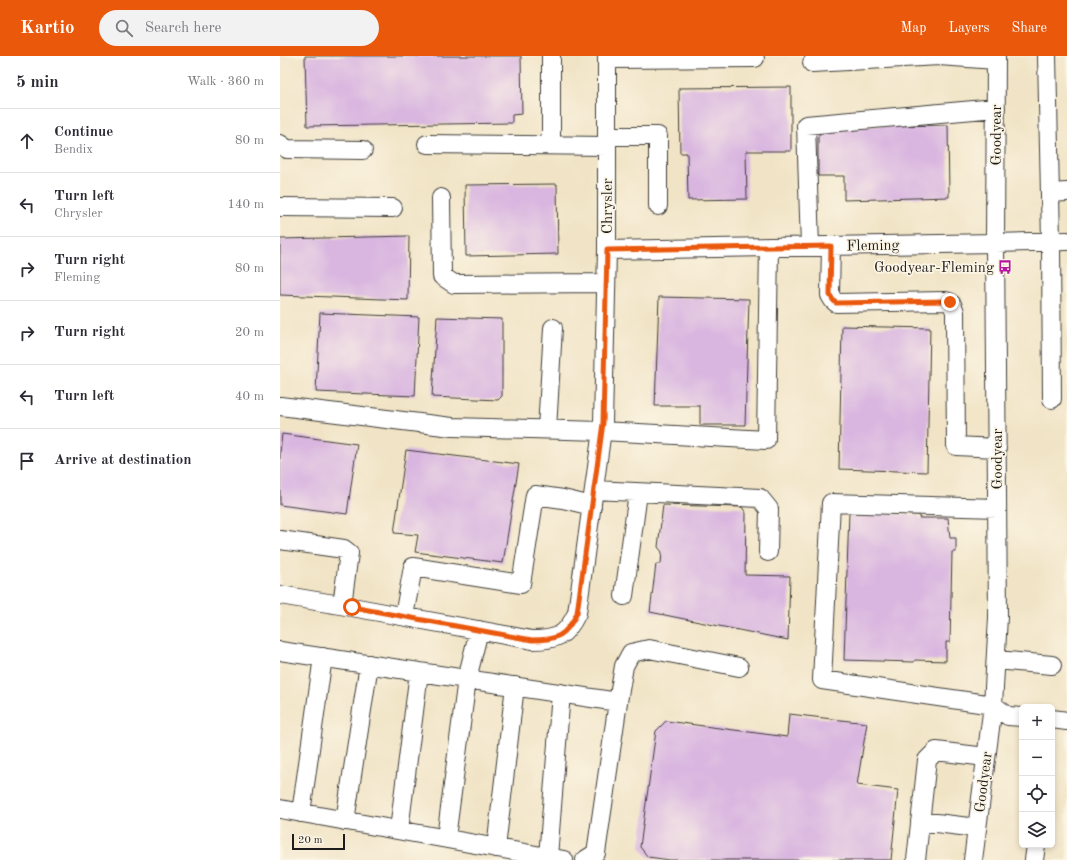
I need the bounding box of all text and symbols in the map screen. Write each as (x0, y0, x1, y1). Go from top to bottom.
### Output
search box (99, 10, 379, 46)
icon: search (113, 17, 135, 39)
text: Kartio (20, 19, 75, 38)
text: Search here (145, 21, 221, 36)
text: Map (901, 21, 927, 35)
text: Layers (949, 21, 990, 35)
text: Share (1012, 21, 1047, 35)
text: 5 min (16, 74, 59, 91)
text: Walk · 360 m (187, 75, 264, 88)
street label: Goodyear (990, 104, 1005, 166)
text: Continue (54, 125, 113, 140)
icon: ahead (16, 130, 38, 152)
text: 80 m (235, 134, 264, 147)
text: Bendix (54, 143, 93, 156)
street label: Chrysler (601, 178, 616, 234)
text: Turn left (54, 189, 114, 204)
icon: left (16, 194, 38, 216)
text: 140 m (227, 198, 264, 211)
text: Chrysler (54, 207, 102, 220)
street label: Fleming (846, 239, 900, 254)
text: Turn right (54, 253, 125, 268)
icon: right (16, 258, 38, 280)
bus stop icon: Goodyear-Fleming (997, 259, 1013, 275)
place label: Goodyear-Fleming (874, 261, 994, 276)
text: 80 m (235, 262, 264, 275)
text: Fleming (54, 271, 100, 284)
route end (941, 293, 959, 311)
icon: right (16, 322, 38, 344)
text: Turn right (54, 325, 125, 340)
text: 20 m (235, 326, 264, 339)
icon: left (16, 386, 38, 408)
text: Turn left (54, 389, 114, 404)
text: 40 m (235, 390, 264, 403)
street label: Goodyear (991, 428, 1006, 490)
icon: arrive (16, 450, 38, 472)
text: Arrive at destination (54, 453, 192, 468)
route start (343, 598, 361, 616)
map controls (1019, 704, 1055, 848)
button: + (1019, 704, 1055, 740)
button: − (1019, 740, 1055, 776)
street label: Goodyear (973, 751, 996, 813)
button: locate (1019, 776, 1055, 812)
button: layers (1019, 812, 1055, 848)
scale bar (292, 832, 345, 851)
text: 20 m (298, 835, 323, 846)

